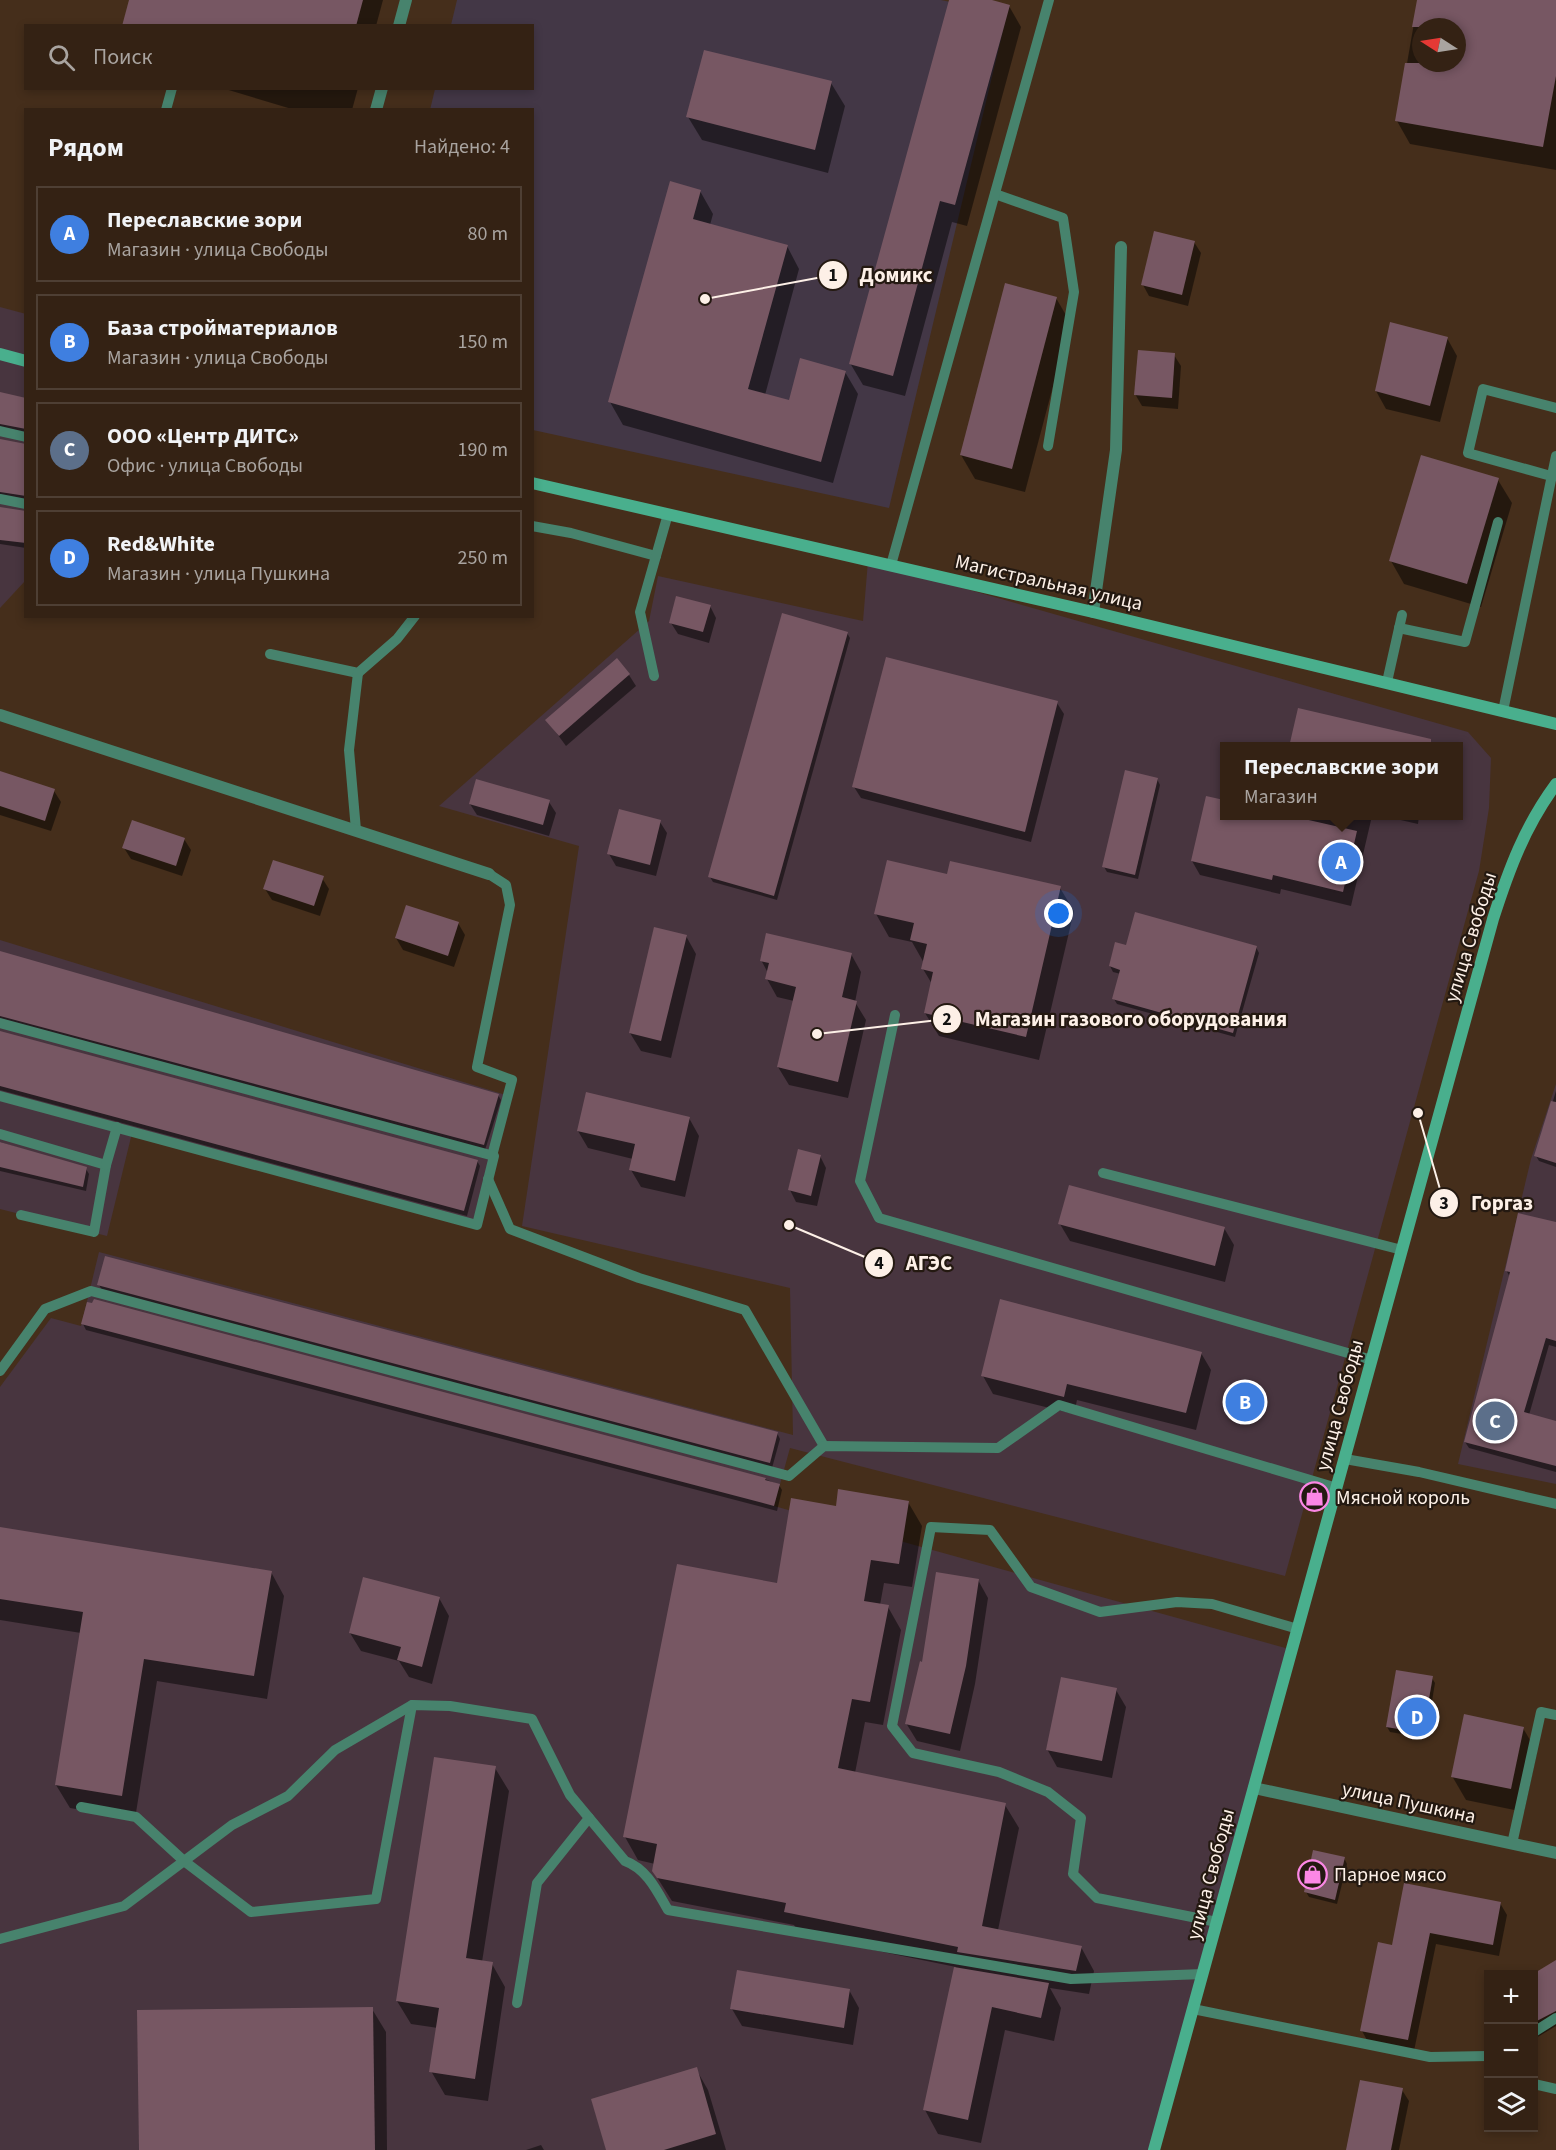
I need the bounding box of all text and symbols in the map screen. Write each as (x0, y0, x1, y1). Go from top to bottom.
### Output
north arrow (1412, 18, 1466, 72)
search box (24, 24, 534, 90)
icon: search (45, 41, 78, 74)
text: Поиск (93, 41, 152, 73)
text: Рядом (48, 129, 124, 166)
text: Найдено: 4 (414, 133, 510, 161)
text: Переславские зори (107, 204, 302, 236)
text: A (64, 220, 75, 248)
text: 80 m (468, 220, 508, 248)
text: Магазин · улица Свободы (107, 236, 329, 264)
callout: Домикс (818, 255, 945, 294)
text: Домикс (860, 260, 933, 290)
text: 1 (828, 263, 838, 288)
text: База стройматериалов (107, 312, 338, 344)
text: B (63, 328, 76, 356)
text: 150 m (458, 328, 508, 356)
text: Магазин · улица Свободы (107, 344, 329, 372)
text: ООО «Центр ДИТС» (107, 420, 299, 452)
text: C (64, 436, 75, 464)
text: 190 m (458, 436, 508, 464)
text: Офис · улица Свободы (107, 452, 303, 480)
text: Red&White (107, 528, 215, 560)
text: D (63, 544, 76, 572)
text: 250 m (458, 544, 508, 572)
street label: Магистральная улица (952, 548, 1145, 618)
text: Магазин · улица Пушкина (107, 560, 330, 588)
popup (1220, 742, 1463, 820)
text: Переславские зори (1244, 751, 1439, 783)
text: Магазин (1244, 783, 1318, 811)
pin: A (1322, 840, 1360, 884)
street label: улица Свободы (1438, 869, 1504, 1006)
your location (1044, 899, 1073, 928)
callout: Магазин газового оборудования (932, 1000, 1299, 1039)
text: Магазин газового оборудования (975, 1004, 1287, 1034)
text: 2 (942, 1007, 952, 1032)
callout: Горгаз (1429, 1183, 1545, 1222)
text: Горгаз (1471, 1188, 1533, 1218)
text: 3 (1439, 1191, 1449, 1216)
callout: АГЭС (864, 1244, 964, 1283)
text: АГЭС (905, 1248, 952, 1278)
text: 4 (874, 1251, 884, 1276)
street label: улица Свободы (1309, 1337, 1371, 1474)
pin: B (1226, 1380, 1264, 1424)
pin: C (1476, 1398, 1514, 1444)
shop icon: Мясной король (1299, 1481, 1331, 1513)
place label: Мясной король (1336, 1484, 1470, 1512)
pin: D (1398, 1694, 1436, 1740)
street label: улица Пушкина (1339, 1775, 1478, 1831)
street label: улица Свободы (1180, 1806, 1242, 1943)
shop icon: Парное мясо (1297, 1858, 1329, 1890)
place label: Парное мясо (1334, 1861, 1447, 1889)
map controls (1484, 1970, 1538, 2132)
button: + (1484, 1970, 1538, 2024)
button: − (1484, 2024, 1538, 2078)
button: layers (1484, 2078, 1538, 2132)

